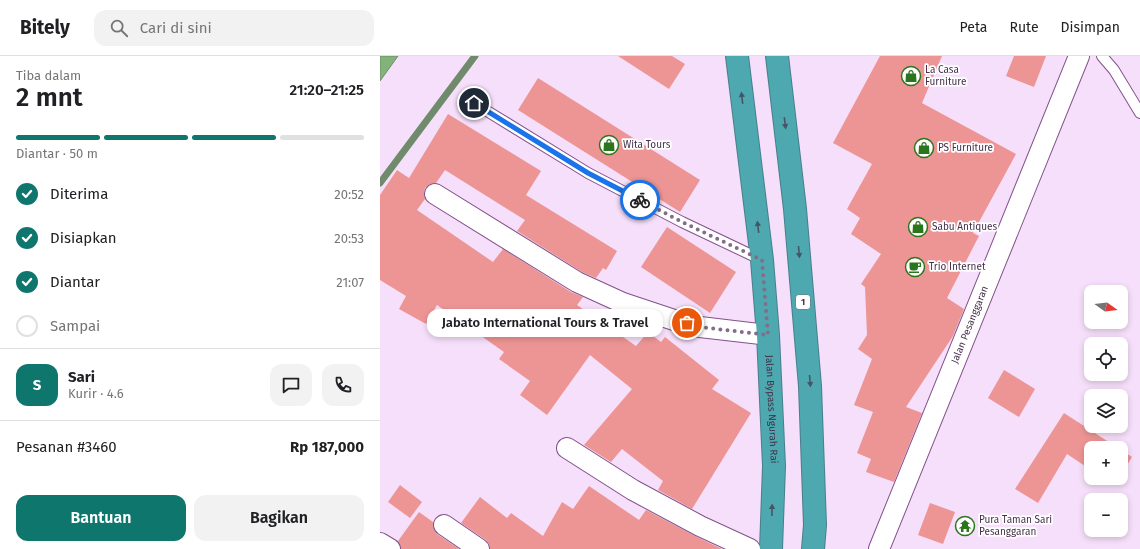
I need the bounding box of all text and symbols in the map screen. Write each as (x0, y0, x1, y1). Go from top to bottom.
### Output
search box (94, 10, 374, 46)
text: Bitely (20, 16, 70, 39)
icon: search (108, 17, 130, 39)
text: Cari di sini (140, 19, 212, 37)
text: Peta (960, 19, 987, 36)
text: Rute (1009, 19, 1039, 36)
text: Disimpan (1061, 19, 1120, 36)
place label: La Casa Furniture (925, 64, 966, 88)
shop icon: La Casa Furniture (900, 65, 922, 87)
text: Tiba dalam (16, 68, 81, 83)
text: 21:20–21:25 (289, 81, 364, 99)
text: 2 mnt (16, 82, 83, 113)
pin (457, 86, 491, 120)
icon: home (463, 92, 485, 114)
one-way arrow (739, 92, 745, 104)
one-way arrow (782, 117, 788, 129)
shop icon: Wita Tours (598, 134, 620, 156)
shop icon: PS Furniture (913, 137, 935, 159)
place label: Wita Tours (623, 139, 671, 151)
place label: PS Furniture (938, 142, 993, 154)
text: Diantar · 50 m (16, 146, 98, 161)
courier (620, 180, 660, 220)
icon: check (16, 183, 38, 205)
text: Diterima (50, 185, 108, 203)
text: 20:52 (334, 187, 364, 202)
icon: bike (629, 189, 651, 211)
shop icon: Sabu Antiques (907, 216, 929, 238)
one-way arrow (755, 221, 761, 233)
place label: Sabu Antiques (932, 221, 998, 233)
icon: check (16, 227, 38, 249)
text: Disiapkan (50, 229, 117, 247)
text: 20:53 (334, 231, 364, 246)
one-way arrow (795, 246, 802, 258)
cafe icon: Trio Internet (904, 256, 926, 278)
place label: Trio Internet (929, 261, 986, 273)
icon: check (16, 271, 38, 293)
text: Diantar (50, 273, 100, 291)
text: 21:07 (336, 275, 364, 290)
street label: Jalan Pesanggaran (949, 284, 991, 365)
north arrow (1084, 285, 1128, 329)
map controls (1084, 285, 1128, 537)
road number: 1 (796, 295, 810, 309)
pin (670, 306, 704, 340)
callout: Jabato International Tours & Travel (427, 309, 663, 337)
icon: bag (676, 312, 698, 334)
text: Jabato International Tours & Travel (442, 315, 648, 330)
text: Sampai (50, 317, 100, 335)
button: locate (1084, 337, 1128, 381)
street label: Jalan Bypass Ngurah Rai (763, 354, 780, 464)
button: chat (270, 364, 312, 406)
button: phone (322, 364, 364, 406)
text: Sari (68, 368, 95, 386)
one-way arrow (807, 375, 813, 387)
text: S (33, 376, 41, 394)
text: Kurir · 4.6 (68, 386, 124, 401)
button: layers (1084, 389, 1128, 433)
text: Pesanan #3460 (16, 438, 117, 456)
text: Rp 187,000 (290, 438, 364, 456)
button: + (1084, 441, 1128, 485)
button: − (1084, 493, 1128, 537)
button: Bantuan (16, 495, 186, 541)
button: Bagikan (194, 495, 364, 541)
one-way arrow (769, 504, 776, 516)
place label: Pura Taman Sari Pesanggaran (979, 514, 1052, 538)
temple icon: Pura Taman Sari Pesanggaran (954, 515, 976, 537)

